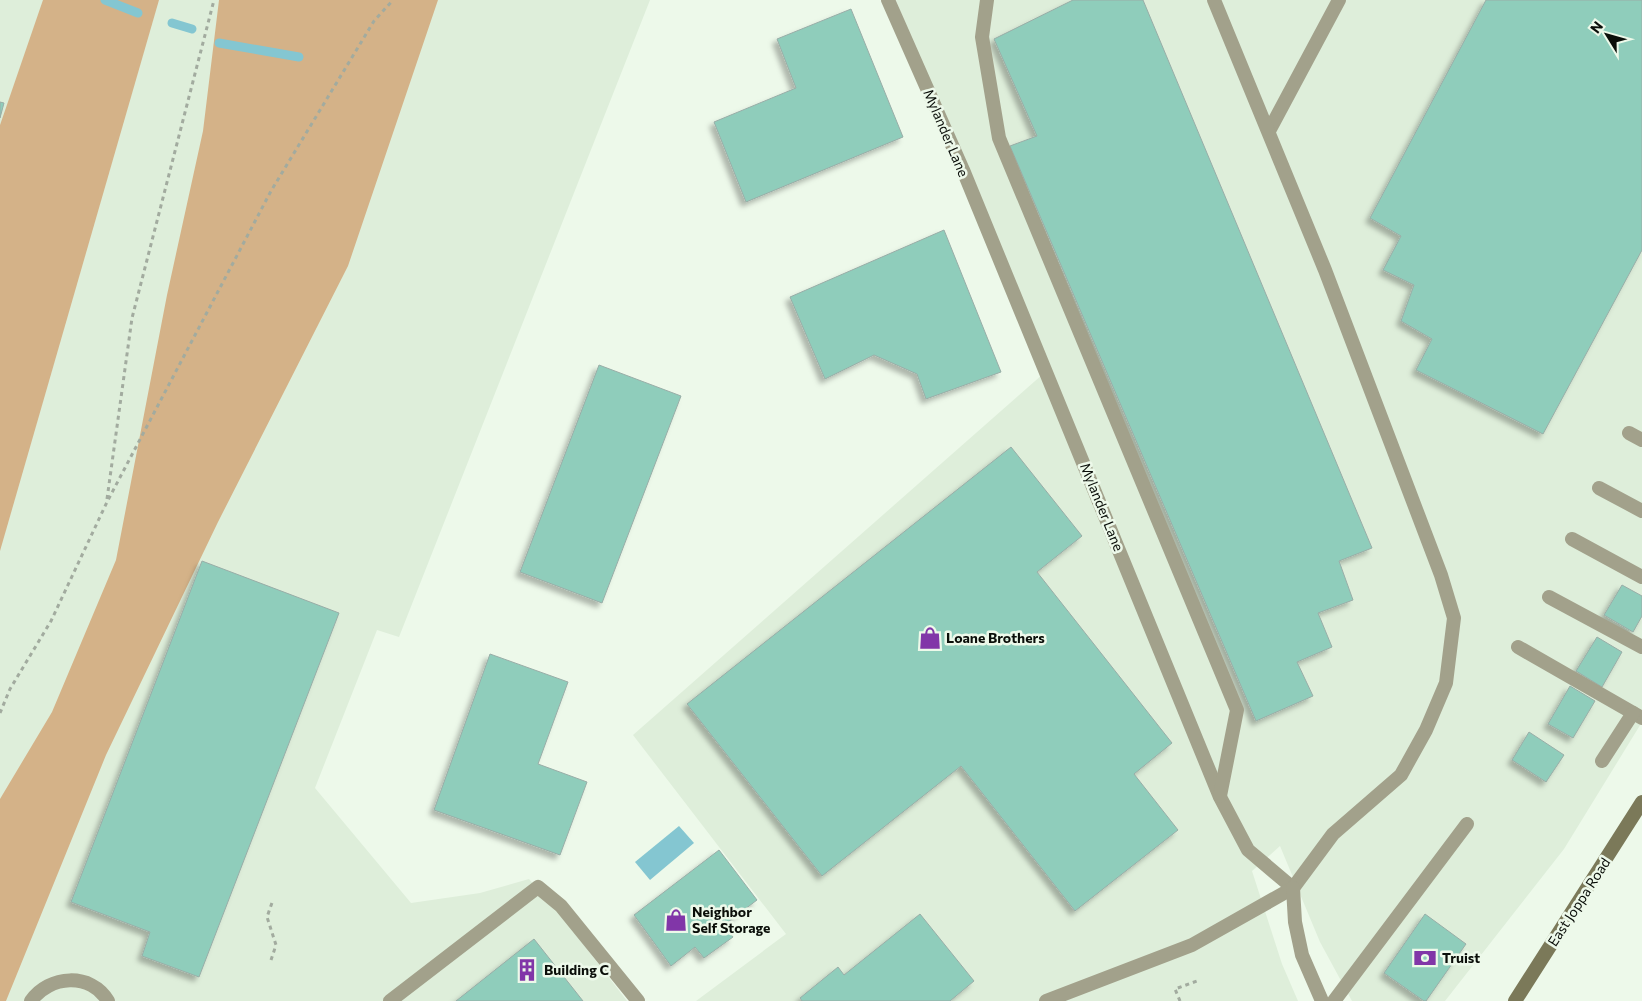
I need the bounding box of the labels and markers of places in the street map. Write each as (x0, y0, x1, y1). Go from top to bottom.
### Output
shop icon: Loane Brothers (917, 625, 943, 651)
place label: Loane Brothers (946, 629, 1045, 646)
place label: Neighbor Self Storage (692, 903, 770, 936)
shop icon: Neighbor Self Storage (663, 907, 689, 933)
bank icon: Truist (1412, 945, 1438, 971)
place label: Truist (1442, 949, 1480, 966)
building icon: Building C (514, 957, 540, 983)
place label: Building C (544, 961, 609, 978)

